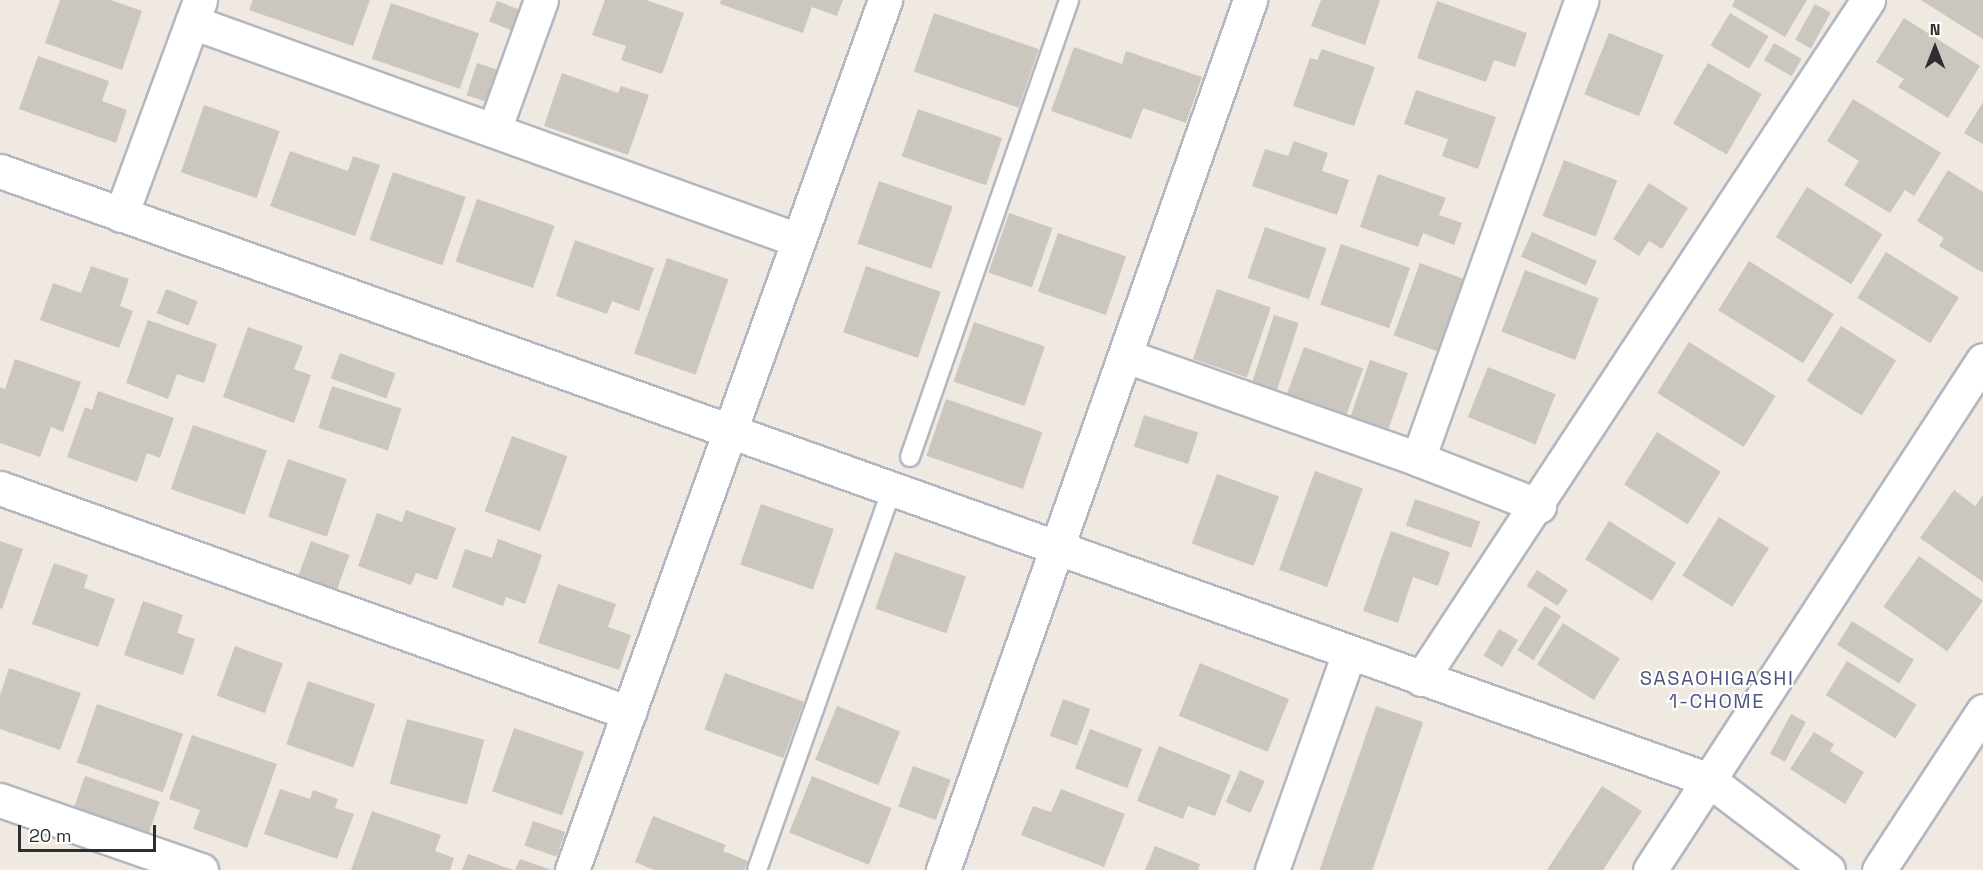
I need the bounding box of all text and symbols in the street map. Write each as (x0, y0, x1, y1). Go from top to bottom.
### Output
north arrow (1905, 18, 1965, 78)
text: N (1930, 19, 1940, 40)
district label: SASAOHIGASHI 1-CHOME (1640, 667, 1794, 714)
scale bar (21, 813, 159, 851)
text: 20 m (29, 824, 72, 847)

